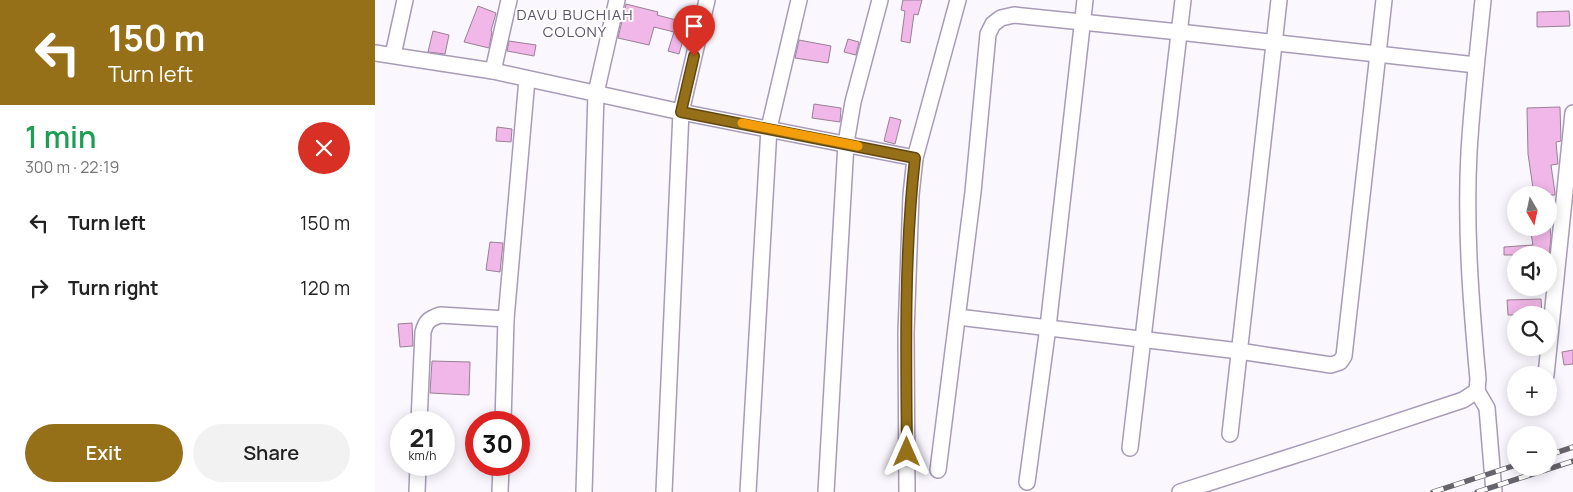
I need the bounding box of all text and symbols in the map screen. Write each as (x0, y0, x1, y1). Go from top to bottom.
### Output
district label: DAVU BUCHIAH COLONY (517, 4, 633, 42)
pin (673, 5, 715, 56)
icon: arrive (680, 12, 708, 40)
text: 150 m (108, 14, 205, 62)
icon: left (25, 20, 90, 85)
text: Turn left (108, 59, 193, 89)
text: 1 min (25, 116, 97, 157)
button: close (298, 122, 350, 174)
text: 300 m · 22:19 (25, 156, 119, 178)
north arrow (1507, 186, 1557, 236)
map controls (1507, 186, 1557, 476)
icon: left (25, 209, 53, 237)
text: Turn left (68, 210, 146, 236)
text: 150 m (300, 210, 350, 236)
button: sound (1507, 246, 1557, 296)
icon: right (25, 274, 53, 302)
text: Turn right (68, 275, 158, 301)
text: 120 m (300, 275, 350, 301)
button: search (1507, 306, 1557, 356)
button: + (1507, 366, 1557, 416)
speed limit sign: 30 (465, 411, 530, 476)
text: 21 (410, 420, 435, 455)
button: Exit (25, 424, 183, 482)
button: Share (193, 424, 350, 482)
position arrow (880, 425, 932, 477)
button: − (1507, 426, 1557, 476)
text: km/h (409, 447, 436, 464)

